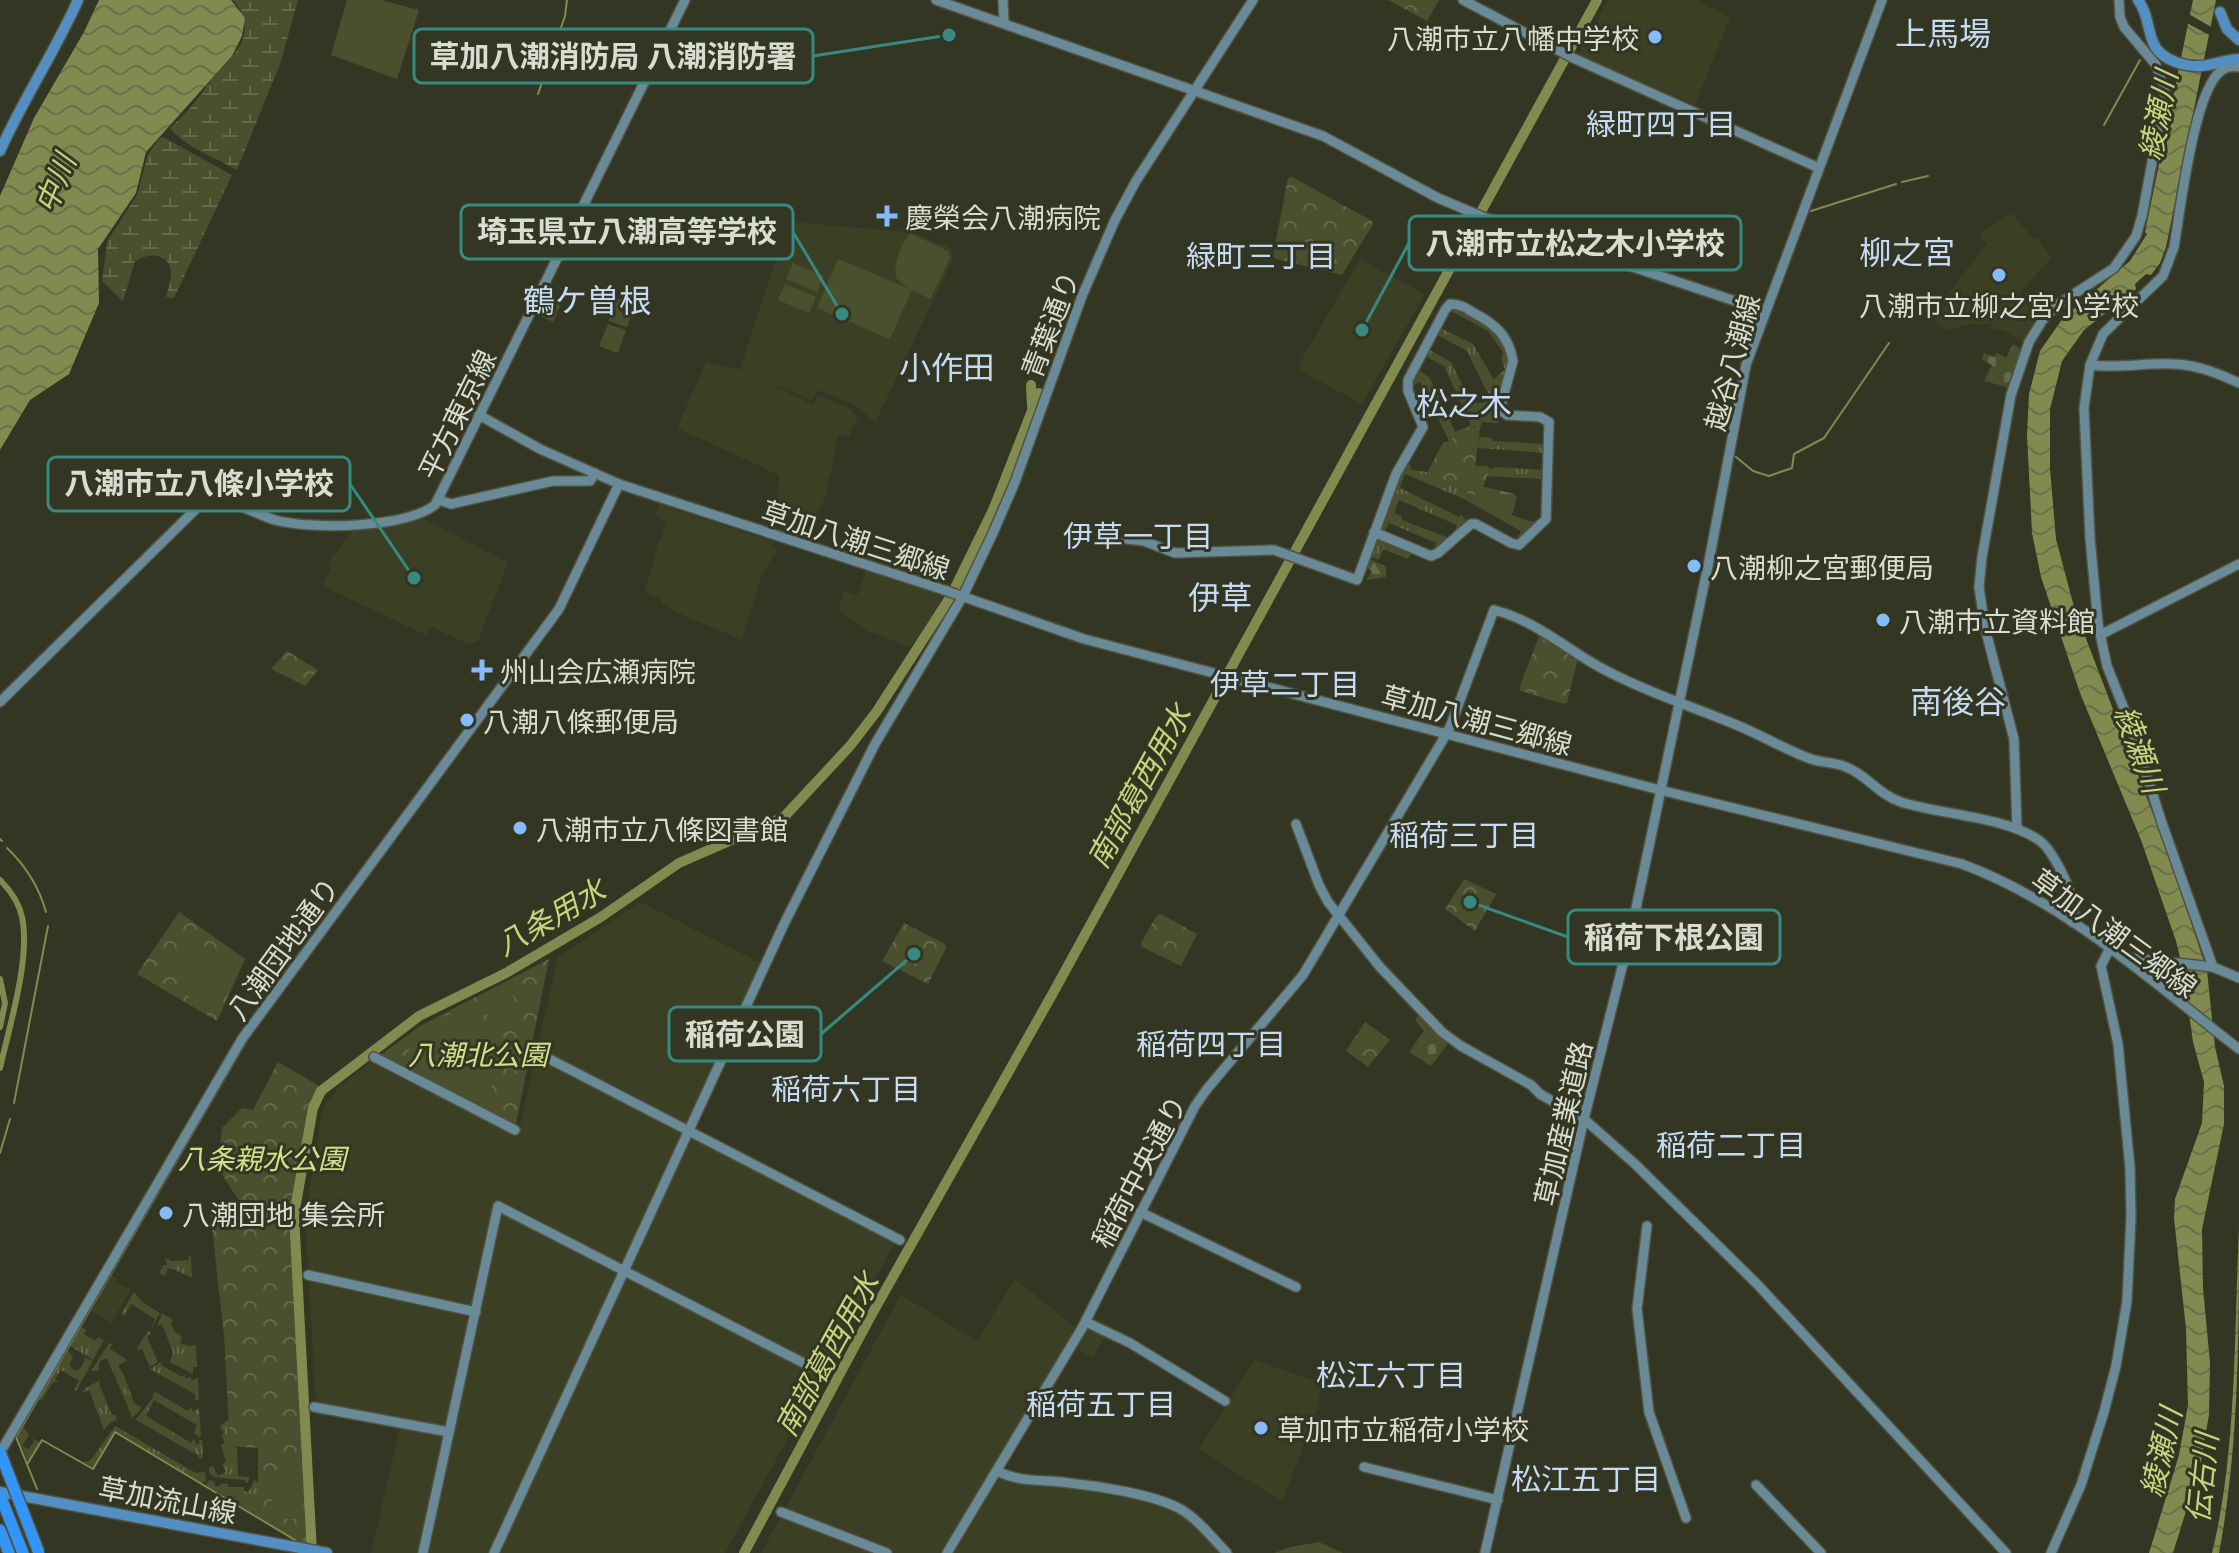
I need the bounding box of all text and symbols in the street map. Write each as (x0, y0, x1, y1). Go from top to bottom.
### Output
district label: 上馬場 (1895, 10, 1991, 53)
place label: 八潮市立八幡中学校 (1387, 19, 1639, 56)
marker: 八潮市立八幡中学校 (1646, 28, 1664, 46)
callout: 草加八潮消防局 八潮消防署 (414, 29, 813, 83)
text: 草加八潮消防局 八潮消防署 (430, 35, 797, 75)
water label: 綾瀬川 (2129, 64, 2186, 163)
district label: 緑町四丁目 (1586, 103, 1736, 143)
water label: 中川 (24, 145, 85, 218)
place label: 慶榮会八潮病院 (905, 198, 1101, 235)
callout: 埼玉県立八潮高等学校 (461, 205, 793, 259)
marker: 慶榮会八潮病院 (876, 205, 898, 227)
text: 埼玉県立八潮高等学校 (477, 210, 777, 250)
callout: 八潮市立松之木小学校 (1409, 216, 1741, 270)
text: 八潮市立松之木小学校 (1425, 222, 1725, 262)
district label: 柳之宮 (1859, 229, 1955, 272)
district label: 緑町三丁目 (1186, 235, 1336, 275)
street label: 青葉通り (1012, 265, 1086, 383)
marker: 八潮市立柳之宮小学校 (1990, 266, 2008, 284)
district label: 鶴ケ曽根 (523, 277, 651, 320)
place label: 八潮市立柳之宮小学校 (1859, 286, 2139, 323)
street label: 越谷八潮線 (1695, 290, 1767, 434)
street label: 平方東京線 (409, 343, 503, 485)
district label: 小作田 (899, 344, 995, 387)
district label: 松之木 (1416, 380, 1512, 423)
callout: 八潮市立八條小学校 (48, 457, 350, 511)
text: 八潮市立八條小学校 (64, 462, 334, 502)
street label: 草加八潮三郷線 (757, 491, 955, 587)
district label: 伊草一丁目 (1063, 515, 1213, 555)
place label: 八潮柳之宮郵便局 (1710, 548, 1934, 585)
marker: 八潮柳之宮郵便局 (1685, 557, 1703, 575)
district label: 伊草 (1188, 574, 1252, 617)
place label: 八潮市立資料館 (1899, 602, 2095, 639)
marker: 八潮市立資料館 (1874, 611, 1892, 629)
place label: 州山会広瀬病院 (500, 652, 696, 689)
marker: 州山会広瀬病院 (471, 659, 493, 681)
district label: 伊草二丁目 (1210, 663, 1360, 703)
street label: 草加八潮三郷線 (1378, 676, 1576, 762)
district label: 南後谷 (1910, 678, 2006, 721)
water label: 南部葛西用水 (1077, 695, 1201, 874)
water label: 綾瀬川 (2107, 700, 2176, 801)
place label: 八潮八條郵便局 (483, 702, 679, 739)
marker: 八潮八條郵便局 (458, 711, 476, 729)
place label: 八潮市立八條図書館 (536, 810, 788, 847)
district label: 稲荷三丁目 (1389, 814, 1539, 854)
marker: 八潮市立八條図書館 (511, 819, 529, 837)
street label: 草加八潮三郷線 (2025, 859, 2205, 1005)
water label: 八条用水 (488, 867, 615, 963)
street label: 八潮団地通り (218, 869, 346, 1027)
callout: 稲荷下根公園 (1568, 910, 1780, 964)
text: 稲荷下根公園 (1584, 916, 1764, 956)
callout: 稲荷公園 (669, 1007, 821, 1061)
text: 稲荷公園 (685, 1013, 805, 1053)
district label: 稲荷四丁目 (1136, 1023, 1286, 1063)
park label: 八潮北公園 (408, 1035, 552, 1072)
street label: 草加産業道路 (1525, 1037, 1599, 1209)
district label: 稲荷六丁目 (771, 1068, 921, 1108)
street label: 稲荷中央通り (1082, 1088, 1194, 1254)
district label: 稲荷二丁目 (1656, 1124, 1806, 1164)
park label: 八条親水公園 (178, 1139, 350, 1176)
place label: 八潮団地 集会所 (182, 1195, 385, 1232)
marker: 八潮団地 集会所 (157, 1204, 175, 1222)
water label: 南部葛西用水 (765, 1263, 889, 1442)
district label: 松江六丁目 (1316, 1354, 1466, 1394)
district label: 稲荷五丁目 (1026, 1383, 1176, 1423)
water label: 綾瀬川 (2130, 1401, 2190, 1500)
place label: 草加市立稲荷小学校 (1277, 1410, 1529, 1447)
marker: 草加市立稲荷小学校 (1252, 1419, 1270, 1437)
water label: 伝右川 (2176, 1428, 2226, 1525)
district label: 松江五丁目 (1511, 1458, 1661, 1498)
street label: 草加流山線 (96, 1467, 240, 1531)

